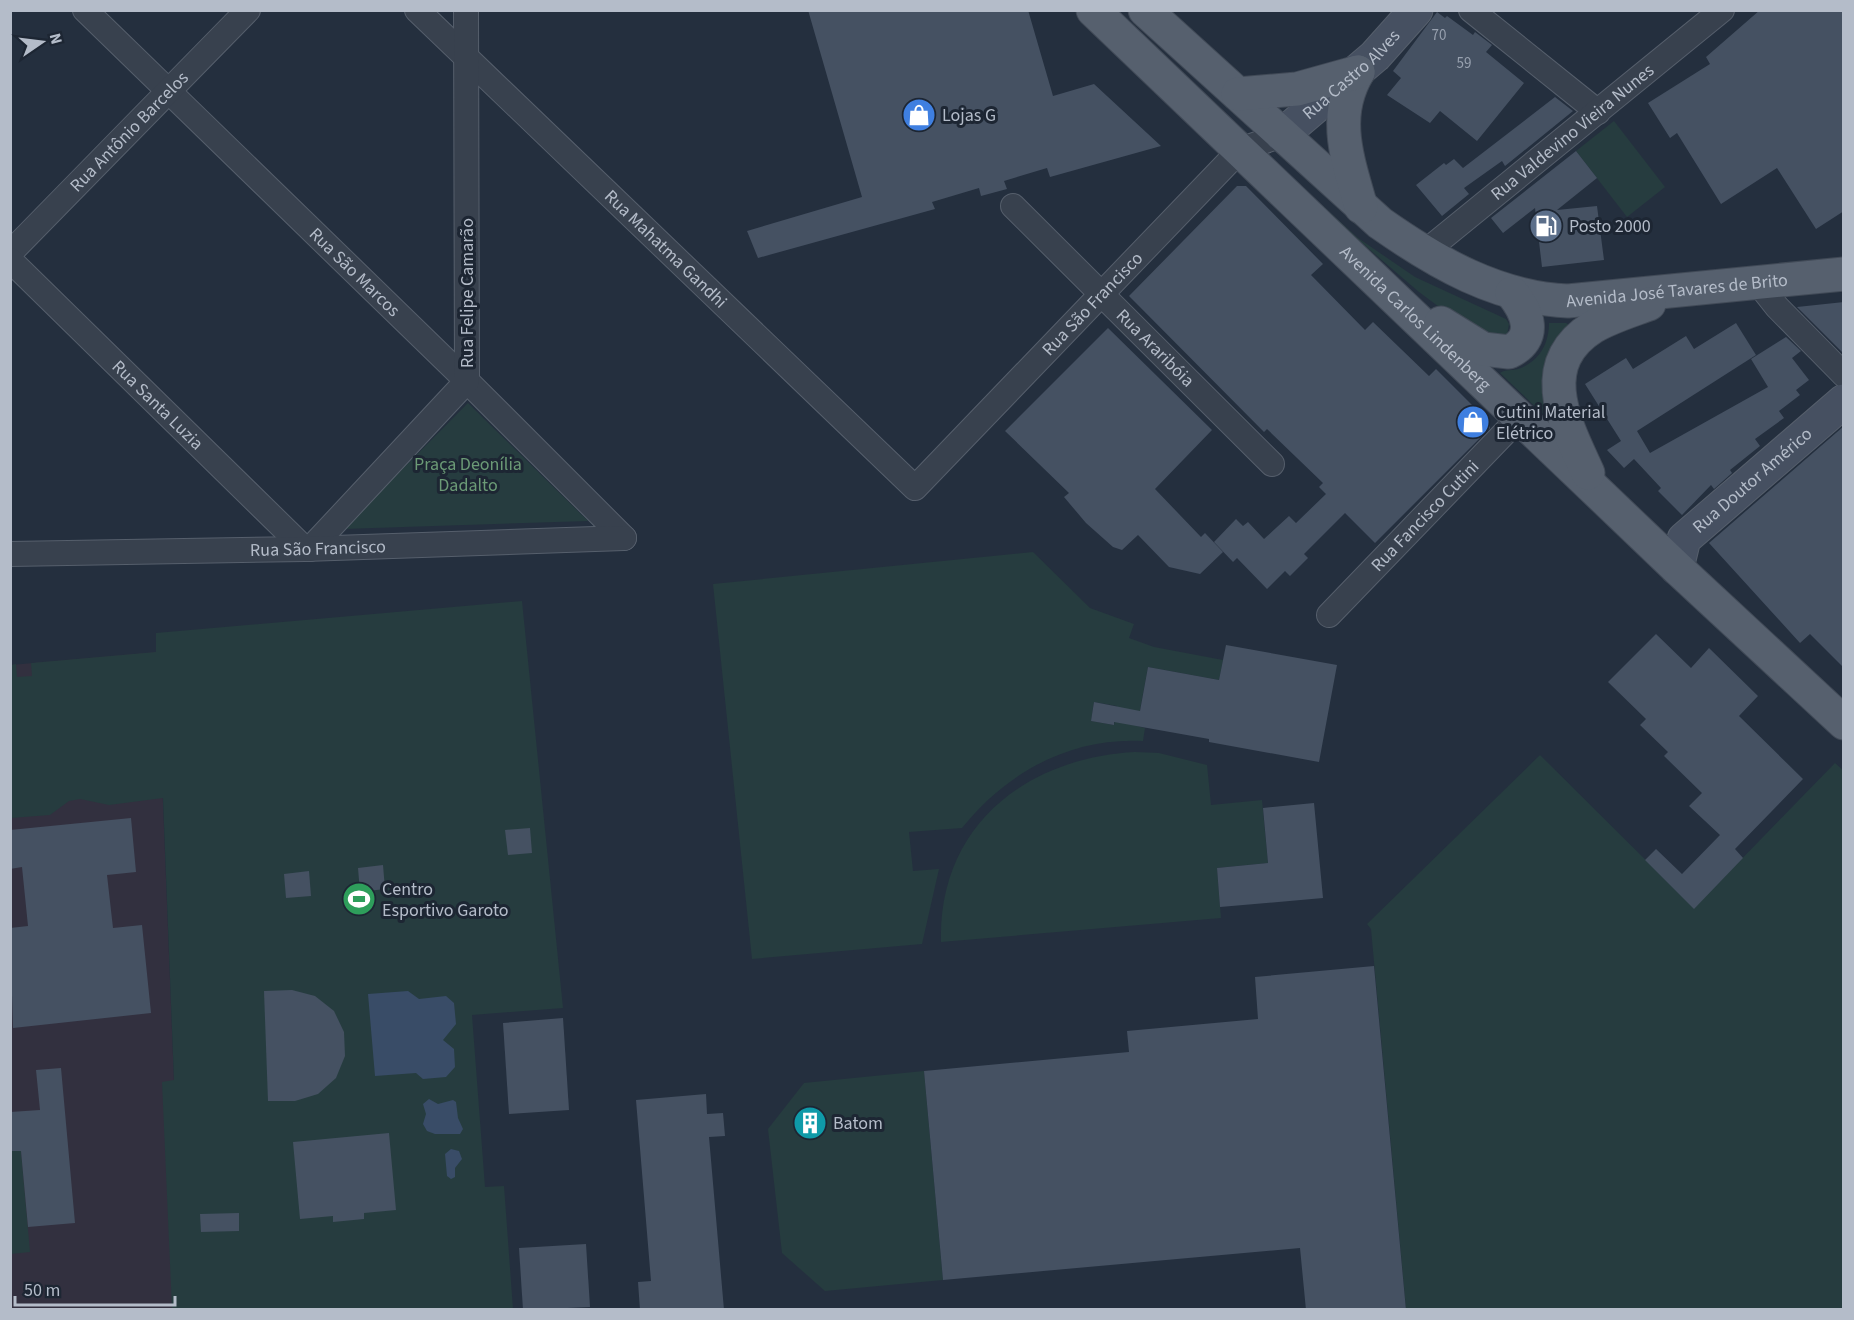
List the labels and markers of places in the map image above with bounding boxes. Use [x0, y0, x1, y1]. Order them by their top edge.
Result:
shop icon: Lojas G [901, 97, 937, 133]
place label: Lojas G [942, 103, 996, 128]
fuel station icon: Posto 2000 [1528, 208, 1564, 244]
place label: Posto 2000 [1569, 214, 1651, 239]
place label: Cutini Material Elétrico [1496, 400, 1605, 446]
shop icon: Cutini Material Elétrico [1455, 404, 1491, 440]
place label: Centro Esportivo Garoto [382, 877, 509, 923]
sports icon: Centro Esportivo Garoto [341, 881, 377, 917]
building icon: Batom [792, 1105, 828, 1141]
place label: Batom [833, 1111, 883, 1136]

